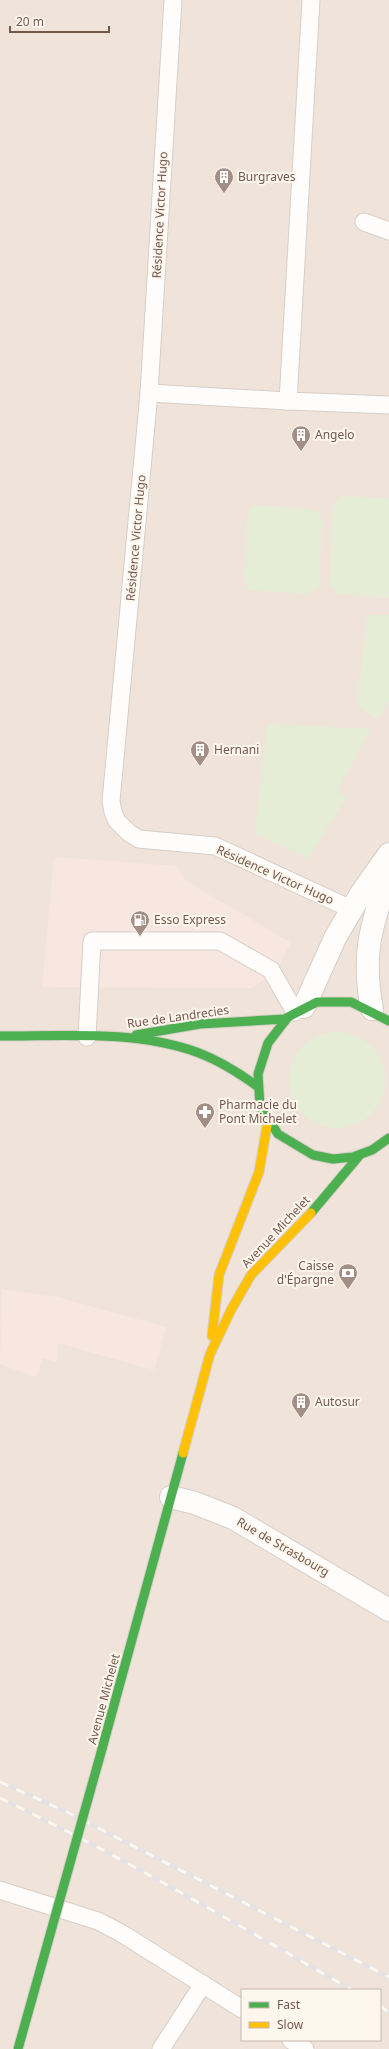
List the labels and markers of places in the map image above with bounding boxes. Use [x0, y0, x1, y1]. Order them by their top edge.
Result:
building icon: Burgraves [213, 166, 235, 194]
place label: Burgraves [238, 168, 296, 185]
building icon: Angelo [290, 424, 312, 452]
place label: Angelo [315, 426, 355, 443]
building icon: Hernani [189, 739, 211, 767]
place label: Hernani [214, 741, 259, 758]
fuel station icon: Esso Express [129, 909, 151, 937]
place label: Esso Express [154, 911, 226, 928]
place label: Pharmacie du Pont Michelet [219, 1096, 297, 1127]
pharmacy icon: Pharmacie du Pont Michelet [194, 1101, 216, 1129]
place label: Caisse d'Épargne [277, 1257, 334, 1288]
bank icon: Caisse d'Épargne [337, 1262, 359, 1290]
building icon: Autosur [290, 1391, 312, 1419]
place label: Autosur [315, 1393, 360, 1410]

